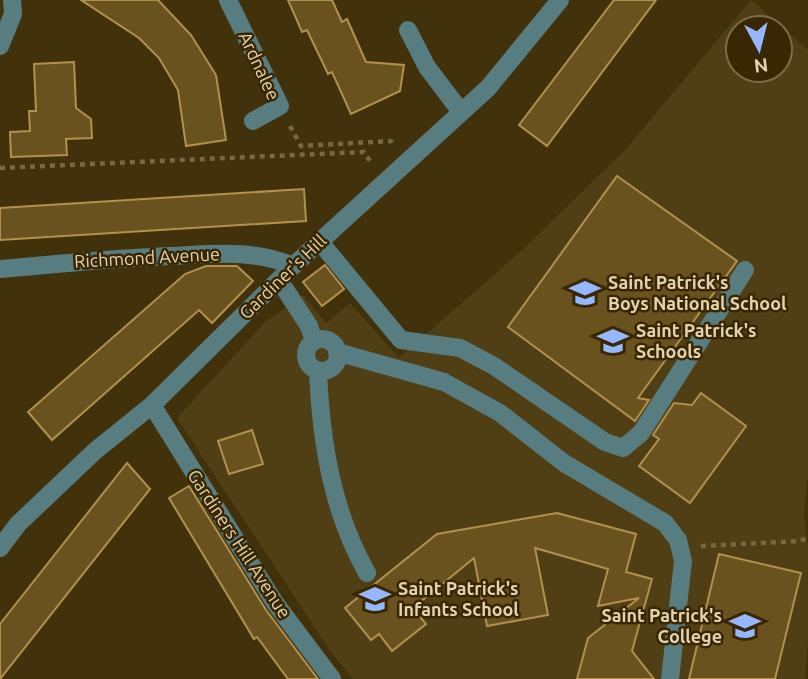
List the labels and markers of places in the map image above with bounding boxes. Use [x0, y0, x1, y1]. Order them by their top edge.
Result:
place label: Saint Patrick's Boys National School [608, 272, 787, 313]
school or university icon: Saint Patrick's Boys National School [568, 276, 602, 310]
place label: Saint Patrick's Schools [636, 320, 757, 361]
school or university icon: Saint Patrick's Schools [596, 324, 630, 358]
place label: Saint Patrick's Infants School [398, 578, 519, 619]
school or university icon: Saint Patrick's Infants School [358, 582, 392, 616]
place label: Saint Patrick's College [601, 605, 722, 646]
school or university icon: Saint Patrick's College [728, 609, 762, 643]

